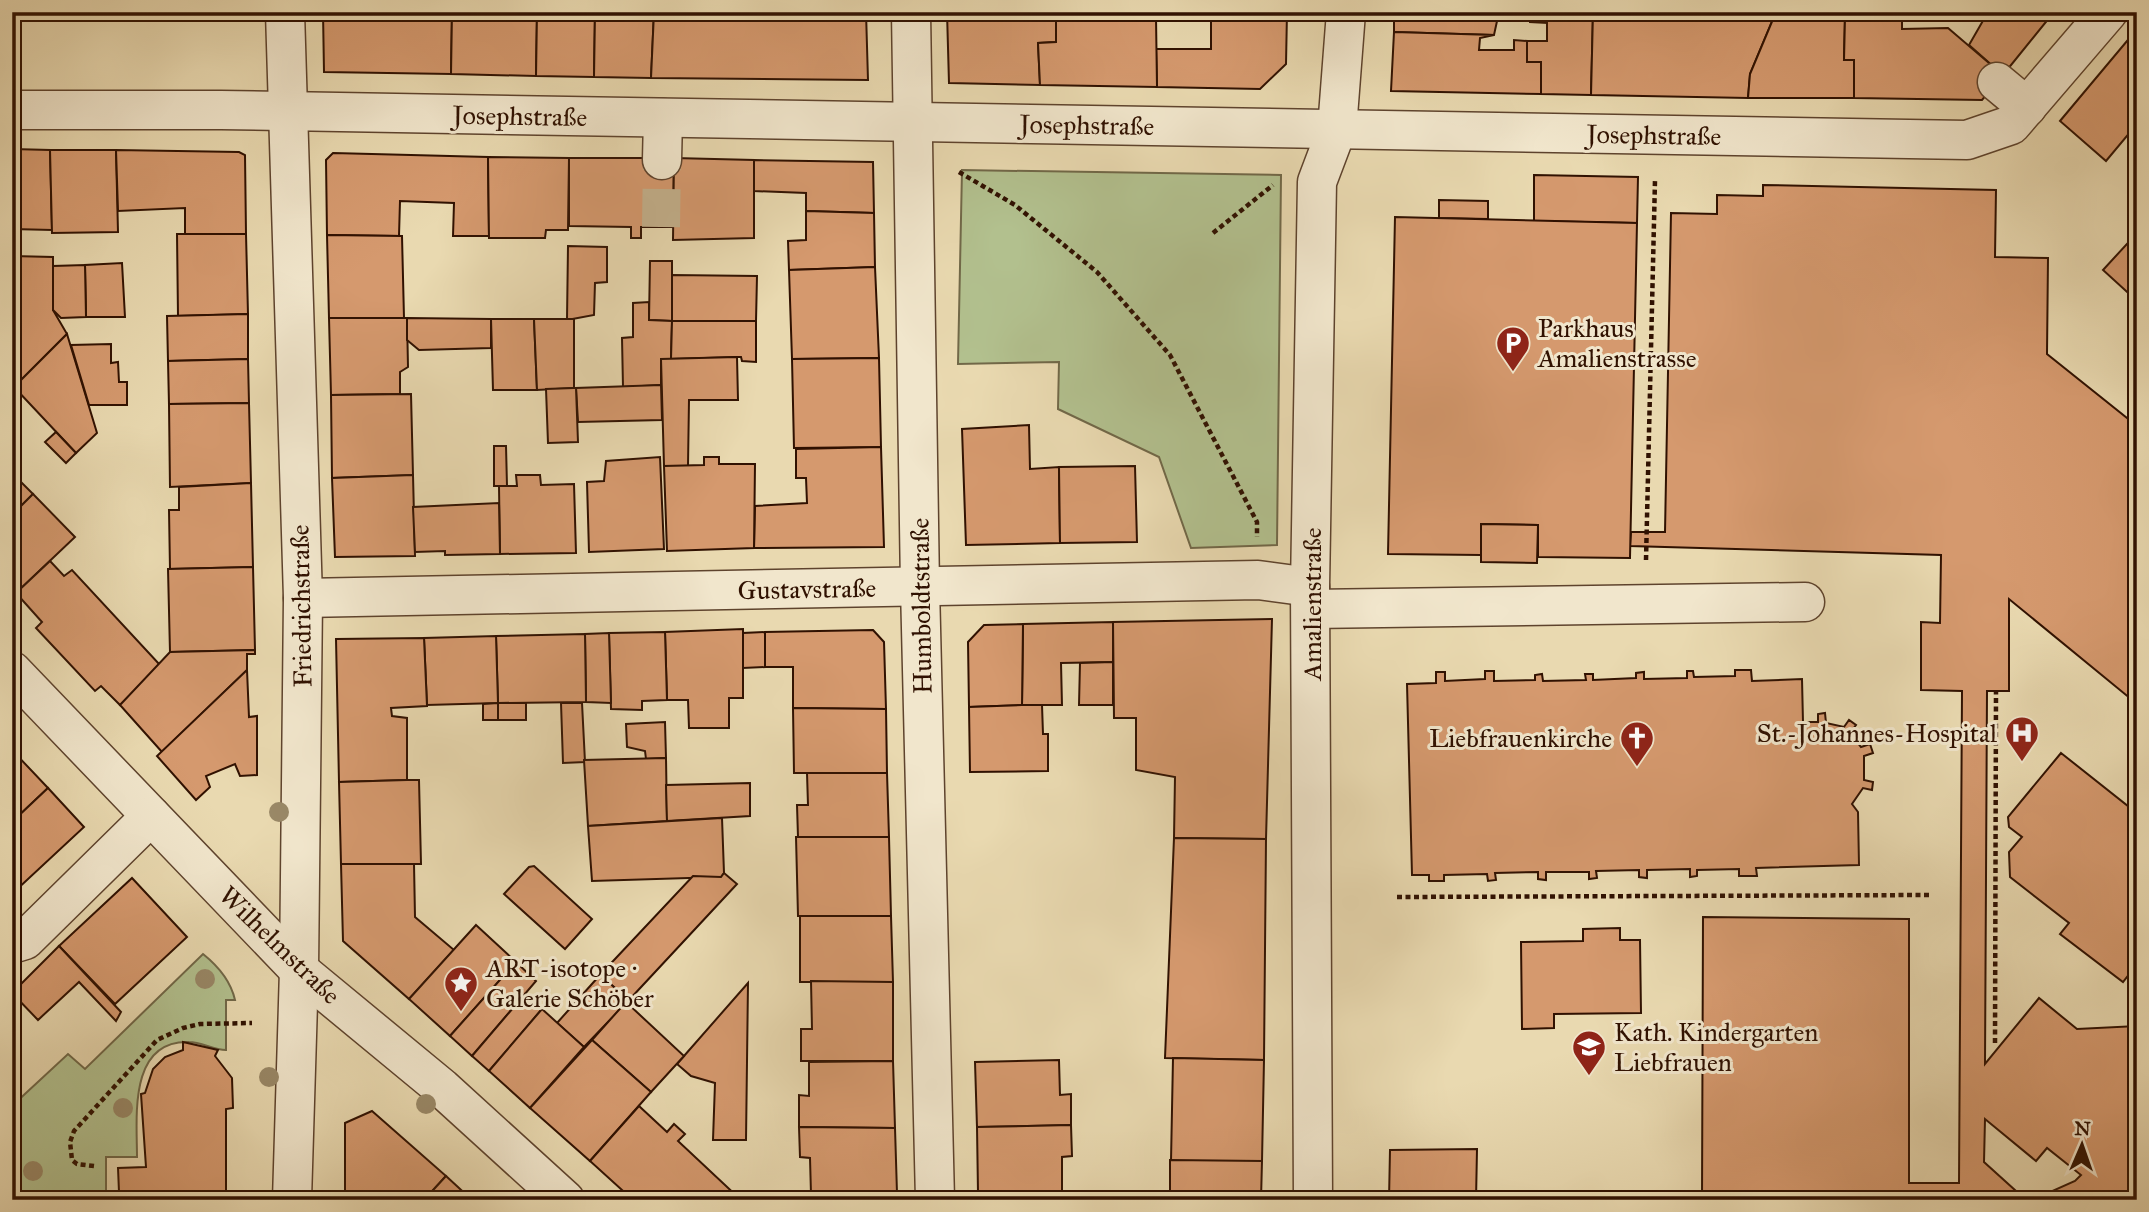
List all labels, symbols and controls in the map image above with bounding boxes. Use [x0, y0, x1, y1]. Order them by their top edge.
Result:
street label: Josephstraße [449, 99, 588, 133]
street label: Josephstraße [1016, 108, 1155, 142]
street label: Josephstraße [1583, 118, 1722, 152]
place label: Parkhaus Amalienstrasse [1537, 312, 1697, 374]
parking icon: Parkhaus Amalienstrasse [1494, 324, 1532, 373]
street label: Humboldtstraße [903, 517, 939, 694]
street label: Friedrichstraße [284, 524, 318, 688]
street label: Amalienstraße [1296, 527, 1328, 682]
street label: Gustavstraße [737, 572, 877, 606]
hospital icon: St.-Johannes-Hospital [2003, 714, 2041, 763]
place label: St.-Johannes-Hospital [1757, 717, 1997, 749]
church icon: Liebfrauenkirche [1618, 719, 1656, 768]
place label: Liebfrauenkirche [1429, 722, 1612, 754]
street label: Wilhelmstraße [213, 879, 348, 1011]
place label: ART-isotope · Galerie Schöber [485, 952, 654, 1014]
place icon: ART-isotope · Galerie Schöber [442, 964, 480, 1013]
place label: Kath. Kindergarten Liebfrauen [1614, 1016, 1818, 1078]
school or university icon: Kath. Kindergarten Liebfrauen [1570, 1028, 1608, 1077]
north arrow [2048, 1110, 2118, 1180]
text: N [2074, 1117, 2091, 1140]

